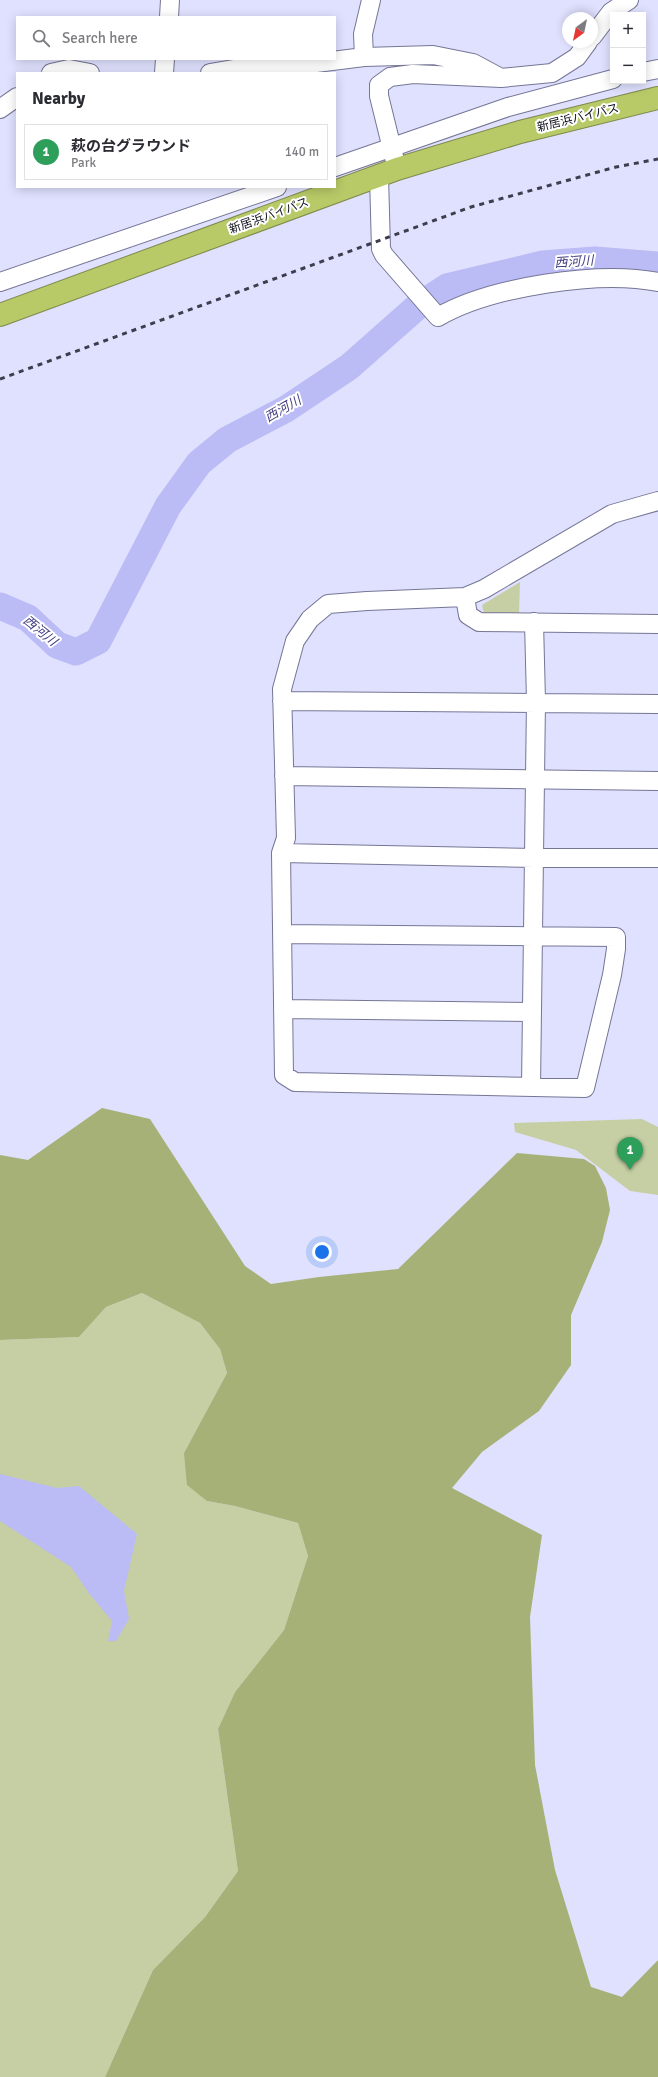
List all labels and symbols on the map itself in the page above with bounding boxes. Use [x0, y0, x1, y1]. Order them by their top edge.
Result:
north arrow [562, 12, 598, 48]
street label: 新居浜バイパス [536, 101, 620, 135]
street label: 新居浜バイパス [227, 195, 311, 237]
water label: 西河川 [554, 253, 596, 271]
water label: 西河川 [262, 391, 306, 426]
water label: 西河川 [20, 613, 62, 651]
pin: 1 [617, 1137, 643, 1170]
your location [312, 1242, 332, 1262]

